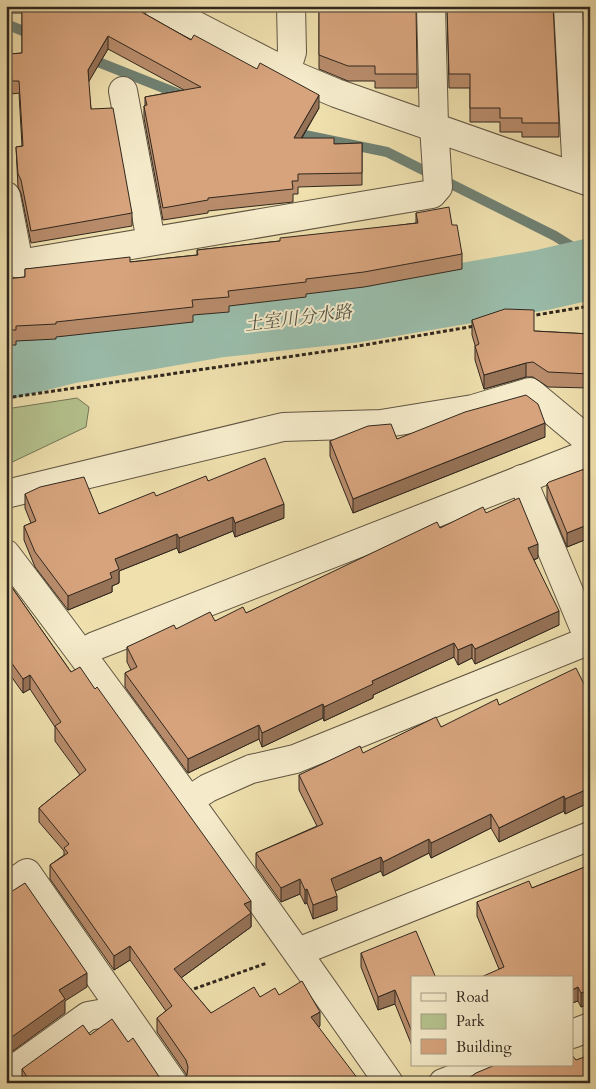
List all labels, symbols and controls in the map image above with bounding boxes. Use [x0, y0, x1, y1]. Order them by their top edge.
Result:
water label: 土室川分水路 [243, 299, 355, 337]
legend [411, 976, 574, 1066]
text: Road [456, 987, 489, 1007]
text: Park [456, 1011, 485, 1031]
text: Building [456, 1037, 512, 1057]

